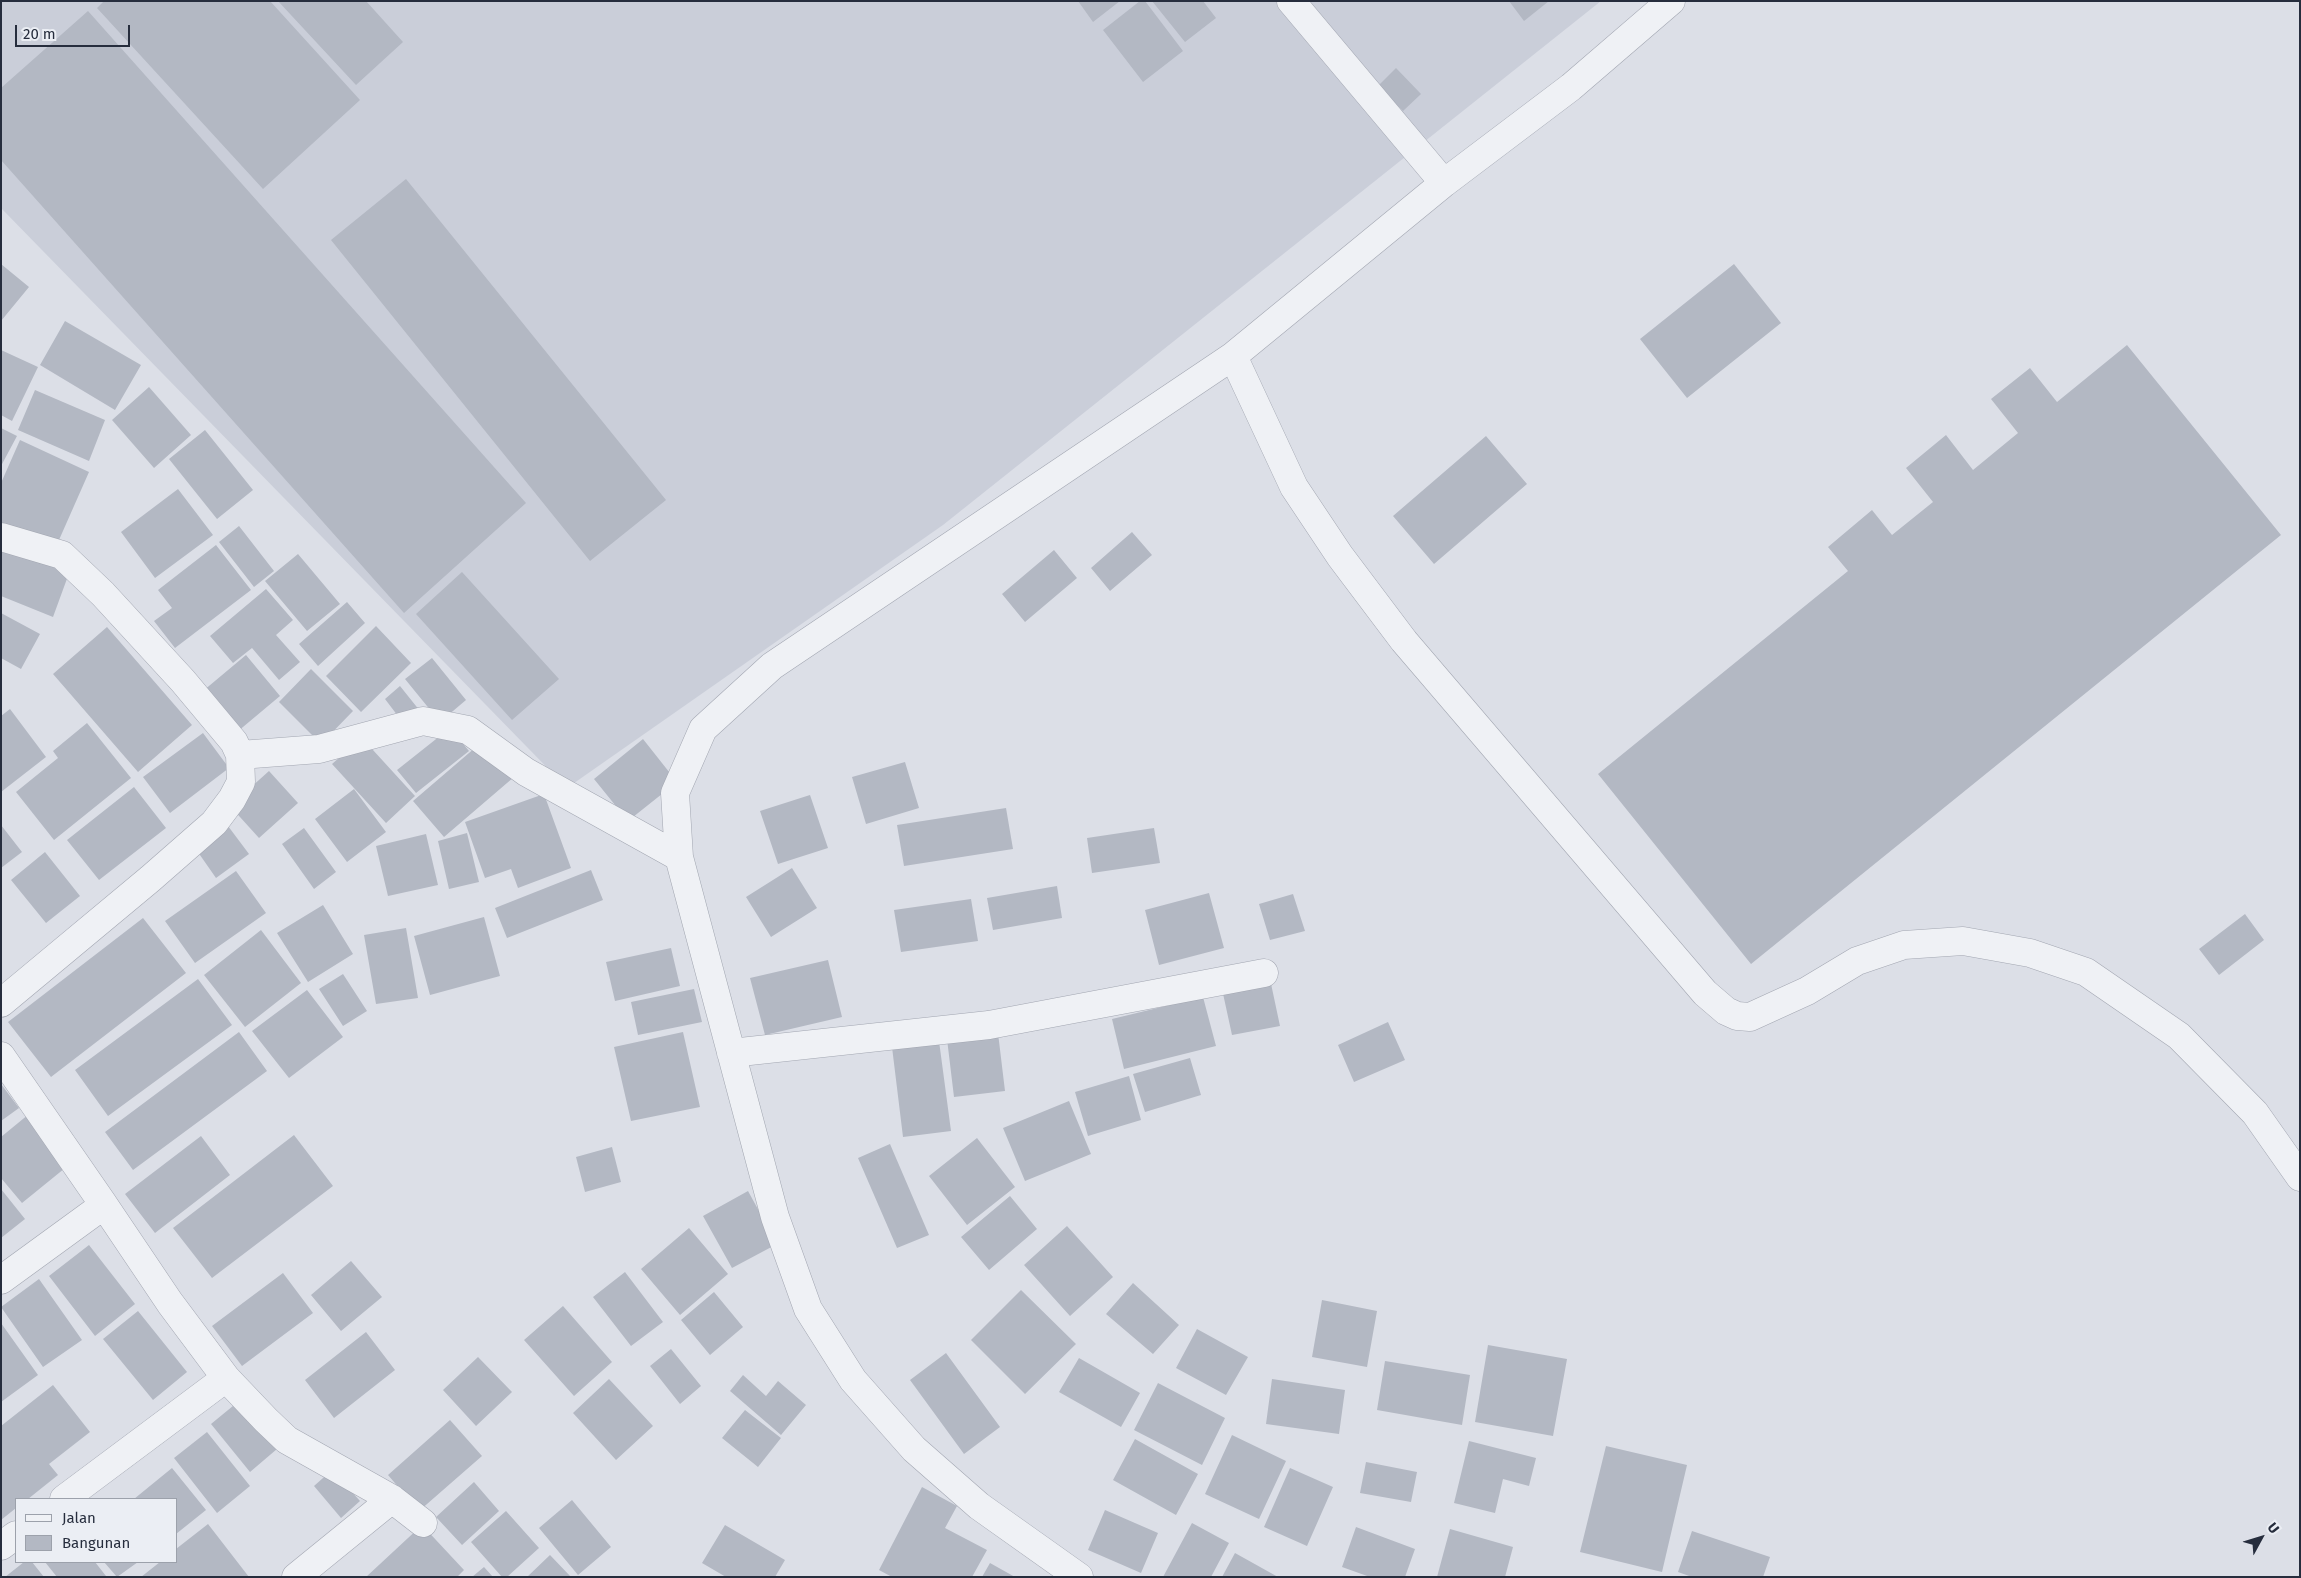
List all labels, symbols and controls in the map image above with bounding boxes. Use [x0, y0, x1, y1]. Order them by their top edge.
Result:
scale bar [18, 15, 132, 47]
text: 20 m [23, 25, 56, 43]
legend [15, 1498, 178, 1563]
text: Jalan [62, 1509, 96, 1527]
north arrow [2236, 1513, 2286, 1563]
text: U [2264, 1519, 2283, 1537]
text: Bangunan [62, 1534, 130, 1552]

